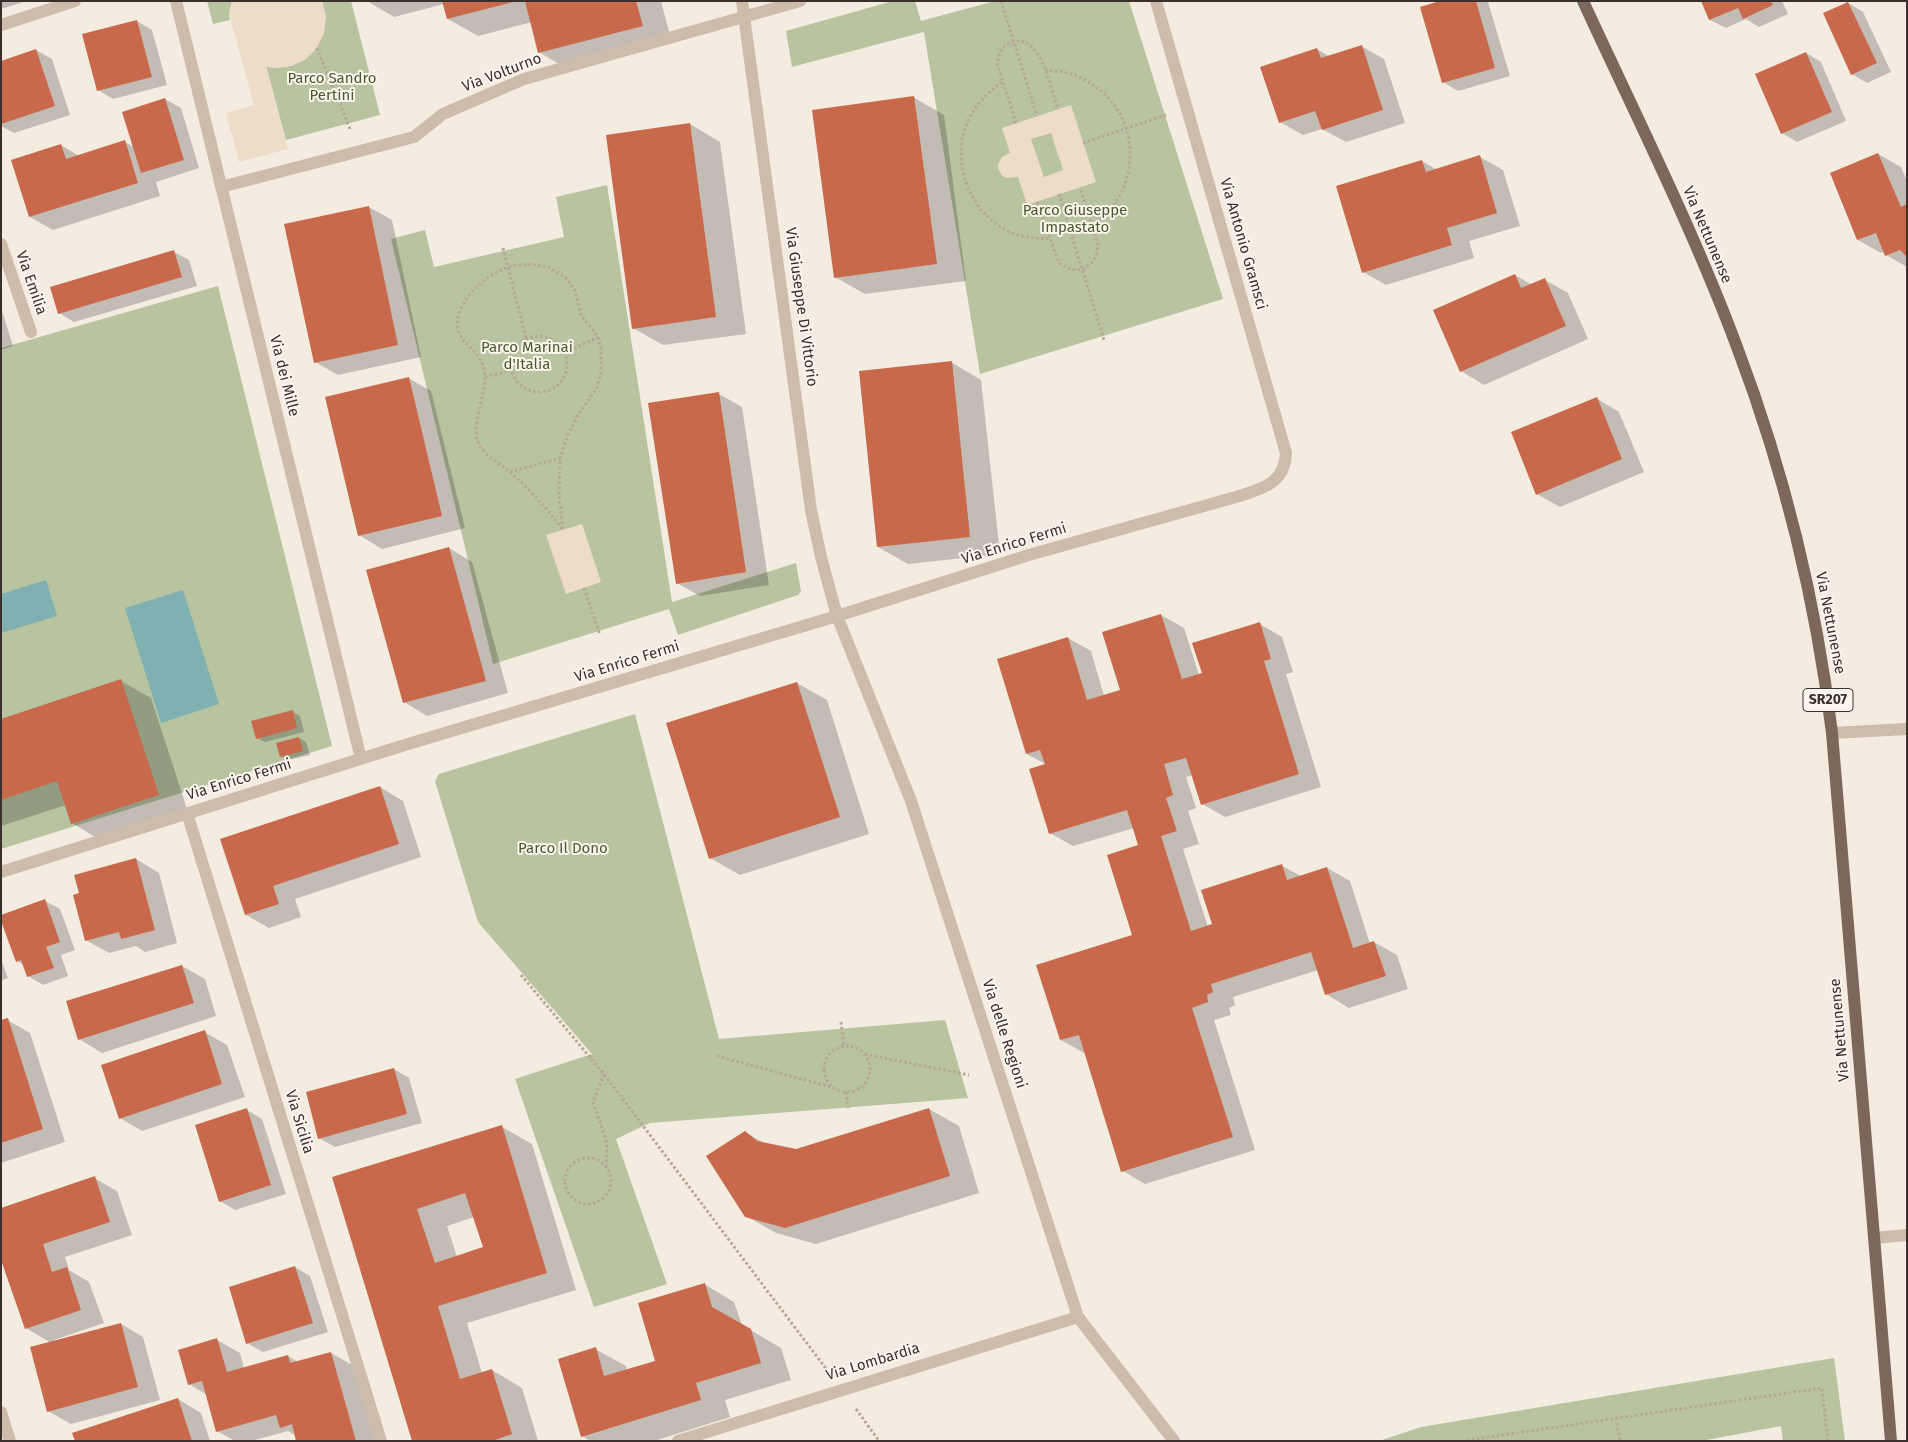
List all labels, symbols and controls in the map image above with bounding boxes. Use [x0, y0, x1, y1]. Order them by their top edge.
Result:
street label: Via Volturno [460, 50, 544, 96]
park label: Parco Sandro Pertini [287, 70, 377, 105]
street label: Via Antonio Gramsci [1216, 176, 1270, 312]
street label: Via Nettunense [1678, 184, 1736, 286]
park label: Parco Giuseppe Impastato [1023, 202, 1127, 237]
street label: Via Giuseppe Di Vittorio [781, 226, 821, 388]
street label: Via Emilia [12, 249, 50, 317]
street label: Via dei Mille [265, 334, 303, 418]
park label: Parco Marinai d'Italia [481, 339, 573, 374]
street label: Via Enrico Fermi [959, 519, 1069, 569]
street label: Via Nettunense [1811, 570, 1849, 676]
street label: Via Enrico Fermi [572, 637, 682, 687]
road number: SR207 [1803, 688, 1853, 712]
street label: Via Enrico Fermi [184, 755, 294, 805]
park label: Parco Il Dono [518, 840, 608, 858]
street label: Via delle Regioni [978, 977, 1030, 1091]
street label: Via Nettunense [1827, 978, 1853, 1082]
street label: Via Sicilia [281, 1088, 317, 1156]
street label: Via Lombardia [824, 1339, 922, 1385]

